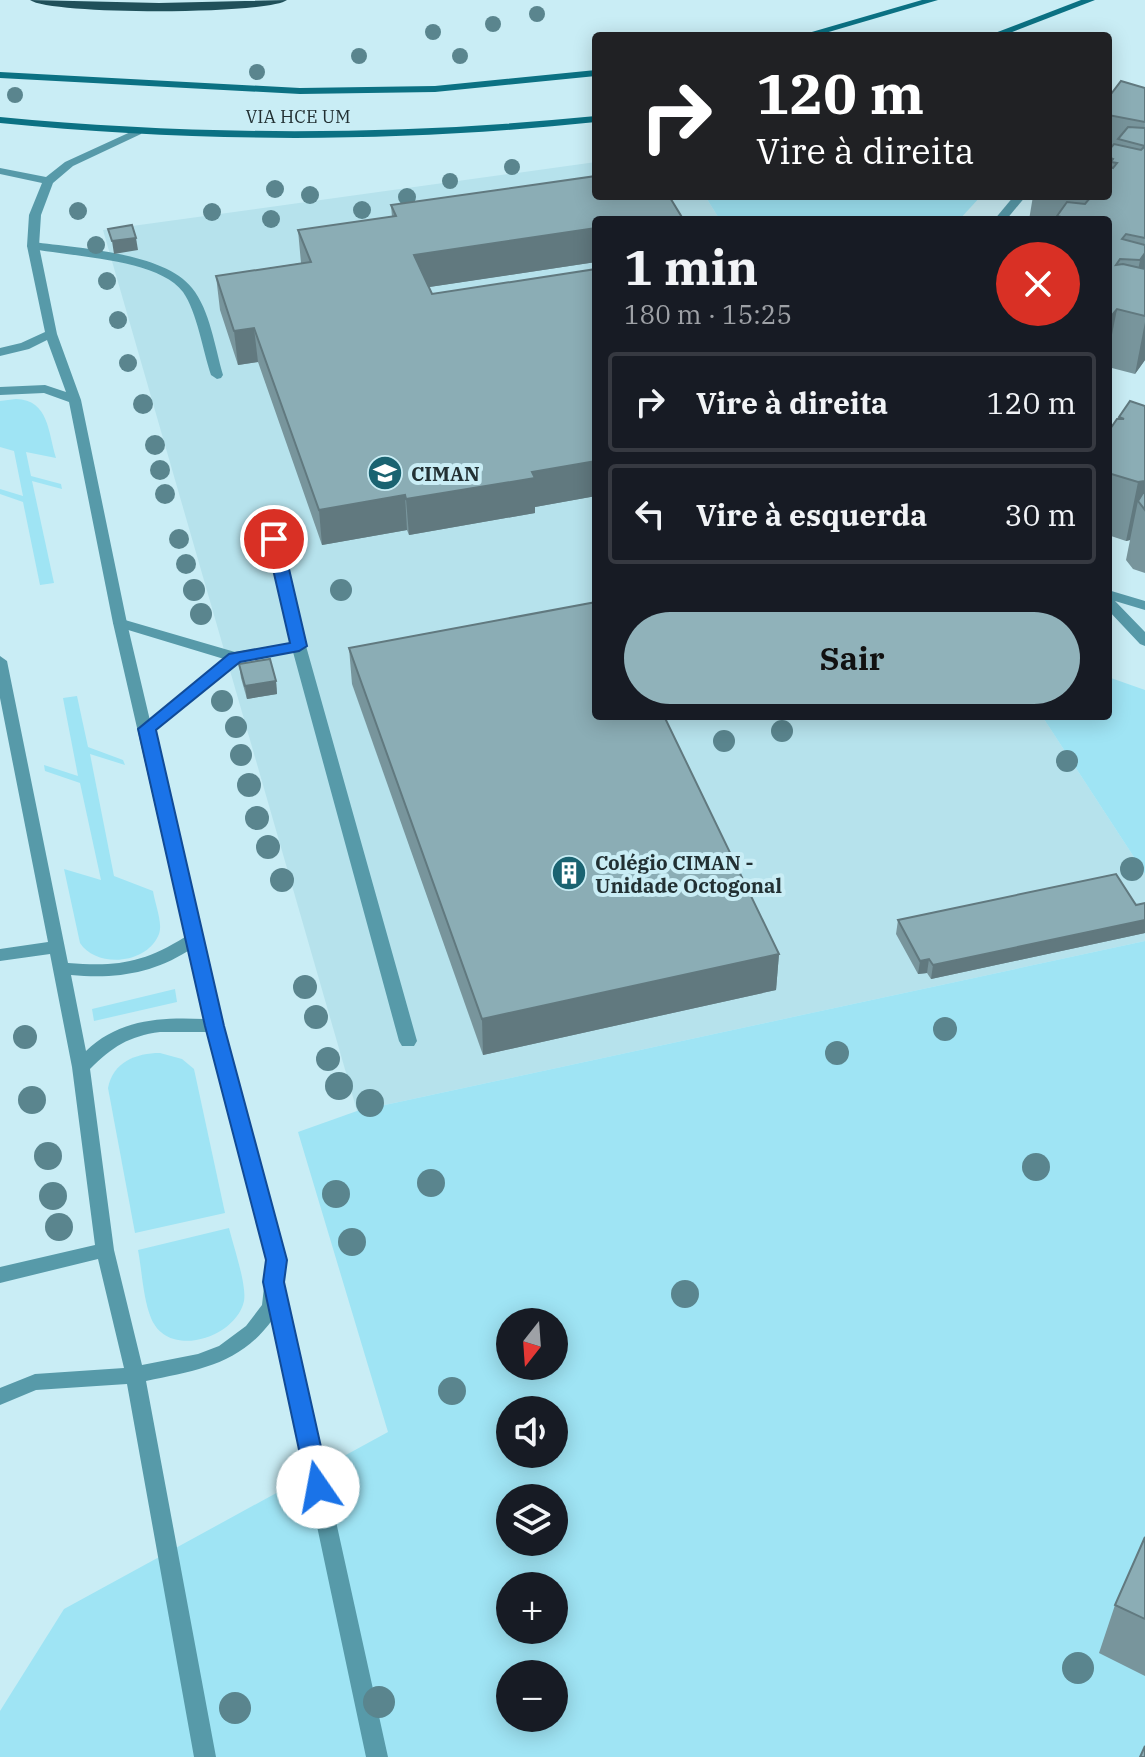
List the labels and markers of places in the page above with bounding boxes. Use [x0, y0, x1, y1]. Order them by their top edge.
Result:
school or university icon: CIMAN [366, 454, 404, 492]
place label: CIMAN [411, 460, 480, 487]
pin [240, 505, 308, 573]
place label: Colégio CIMAN - Unidade Octogonal [595, 849, 782, 899]
building icon: Colégio CIMAN - Unidade Octogonal [550, 854, 588, 892]

